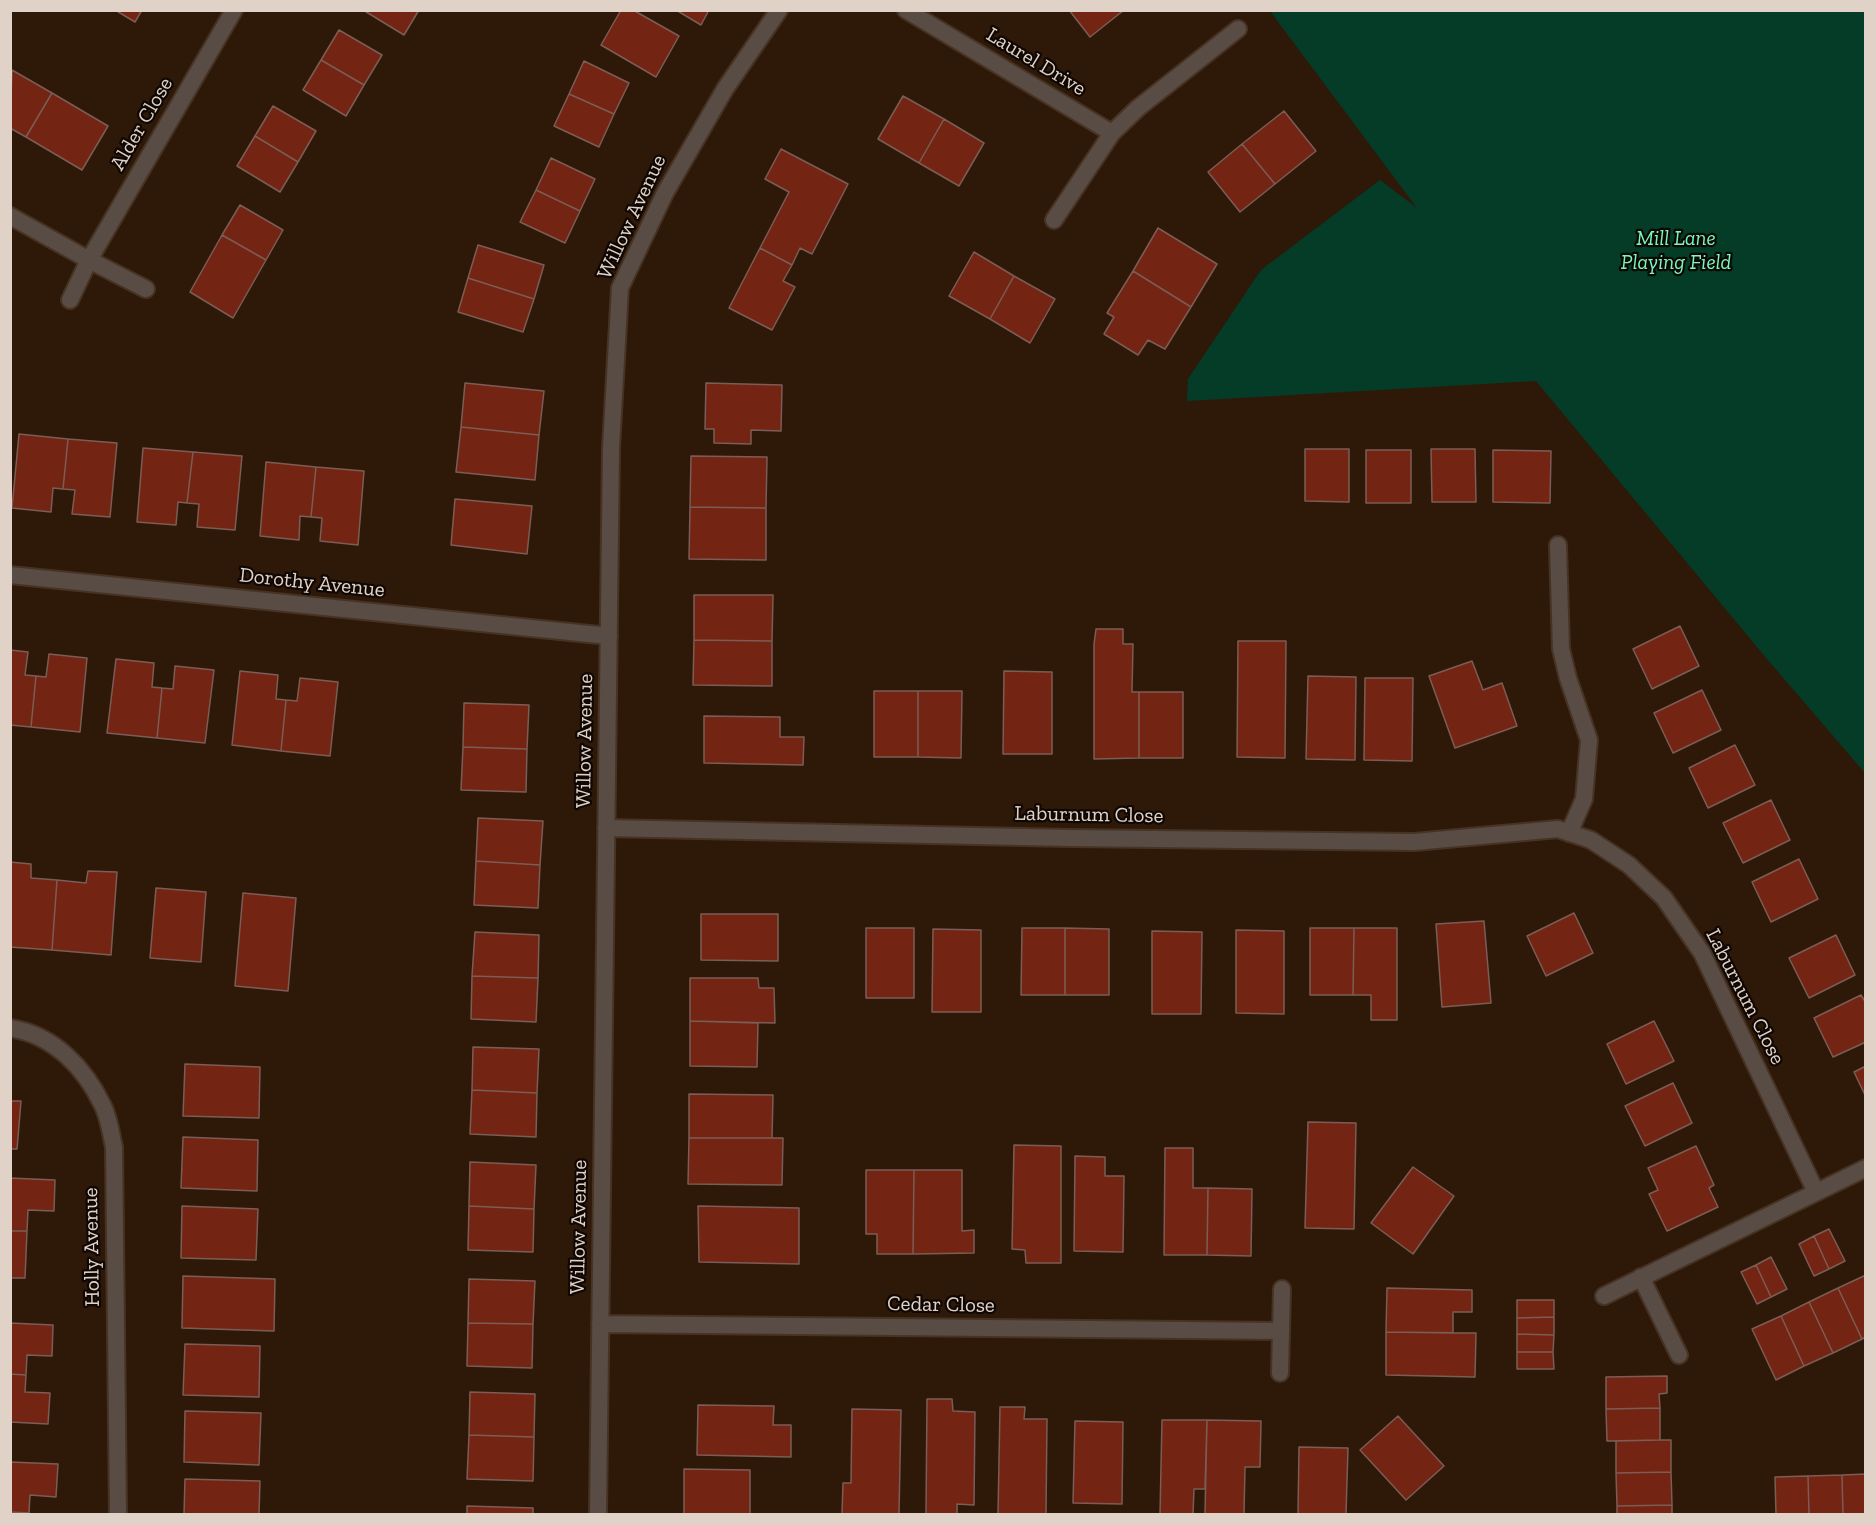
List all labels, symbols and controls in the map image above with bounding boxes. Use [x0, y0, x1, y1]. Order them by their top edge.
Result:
street label: Laurel Drive [982, 22, 1090, 102]
street label: Alder Close [105, 73, 179, 175]
street label: Willow Avenue [592, 151, 672, 283]
park label: Mill Lane Playing Field [1621, 226, 1731, 276]
street label: Dorothy Avenue [238, 563, 386, 603]
street label: Willow Avenue [571, 674, 599, 808]
street label: Laburnum Close [1014, 801, 1164, 829]
street label: Laburnum Close [1700, 925, 1790, 1069]
street label: Willow Avenue [565, 1160, 593, 1294]
street label: Holly Avenue [78, 1187, 106, 1307]
street label: Cedar Close [887, 1291, 995, 1319]

